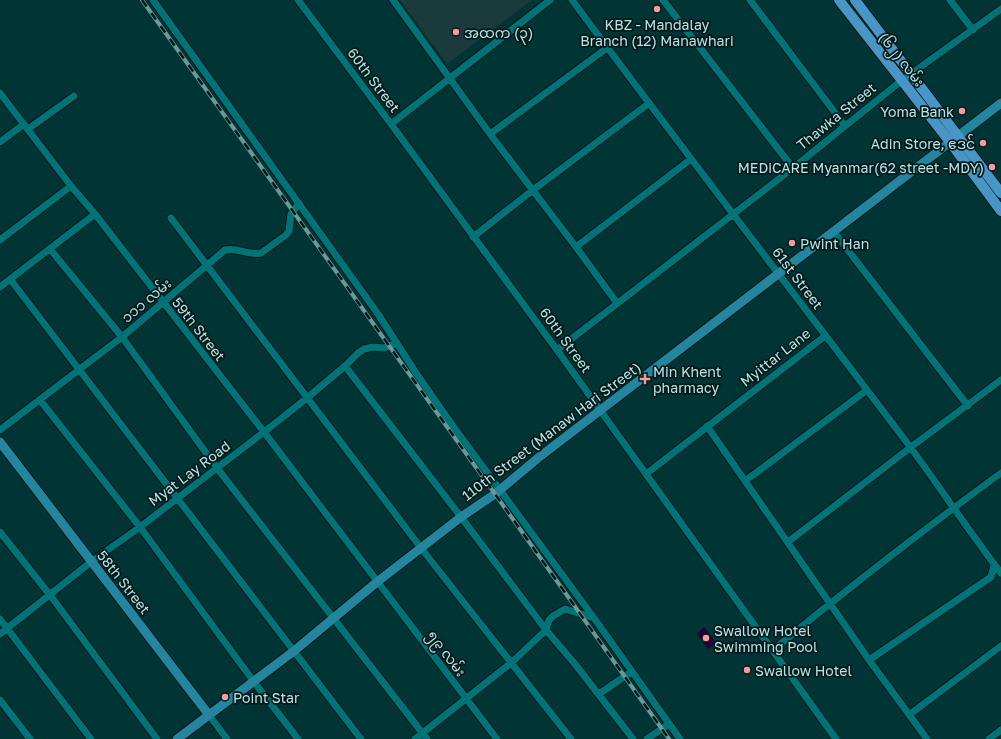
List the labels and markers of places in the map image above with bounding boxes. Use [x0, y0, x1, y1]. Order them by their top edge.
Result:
marker: KBZ - Mandalay Branch (12) Manawhari [652, 4, 662, 14]
place label: KBZ - Mandalay Branch (12) Manawhari [580, 16, 734, 49]
place label: အထက (၃) [464, 24, 533, 45]
marker: အထက (၃) [451, 27, 461, 37]
place label: Yoma Bank [880, 103, 954, 120]
marker: Yoma Bank [957, 106, 967, 116]
place label: Adin Store, ဧဒင် [871, 134, 975, 152]
marker: Adin Store, ဧဒင် [978, 138, 988, 148]
place label: MEDiCARE Myanmar(62 street -MDY) [738, 159, 984, 176]
marker: MEDiCARE Myanmar(62 street -MDY) [987, 162, 997, 172]
place label: Pwint Han [800, 235, 869, 252]
marker: Pwint Han [787, 238, 797, 248]
place label: Min Khent pharmacy [653, 363, 721, 396]
marker: Min Khent pharmacy [640, 374, 650, 384]
place label: Swallow Hotel Swimming Pool [714, 622, 817, 655]
marker: Swallow Hotel Swimming Pool [701, 633, 711, 643]
place label: Swallow Hotel [755, 662, 852, 679]
marker: Swallow Hotel [742, 665, 752, 675]
place label: Point Star [233, 689, 300, 706]
marker: Point Star [220, 692, 230, 702]

